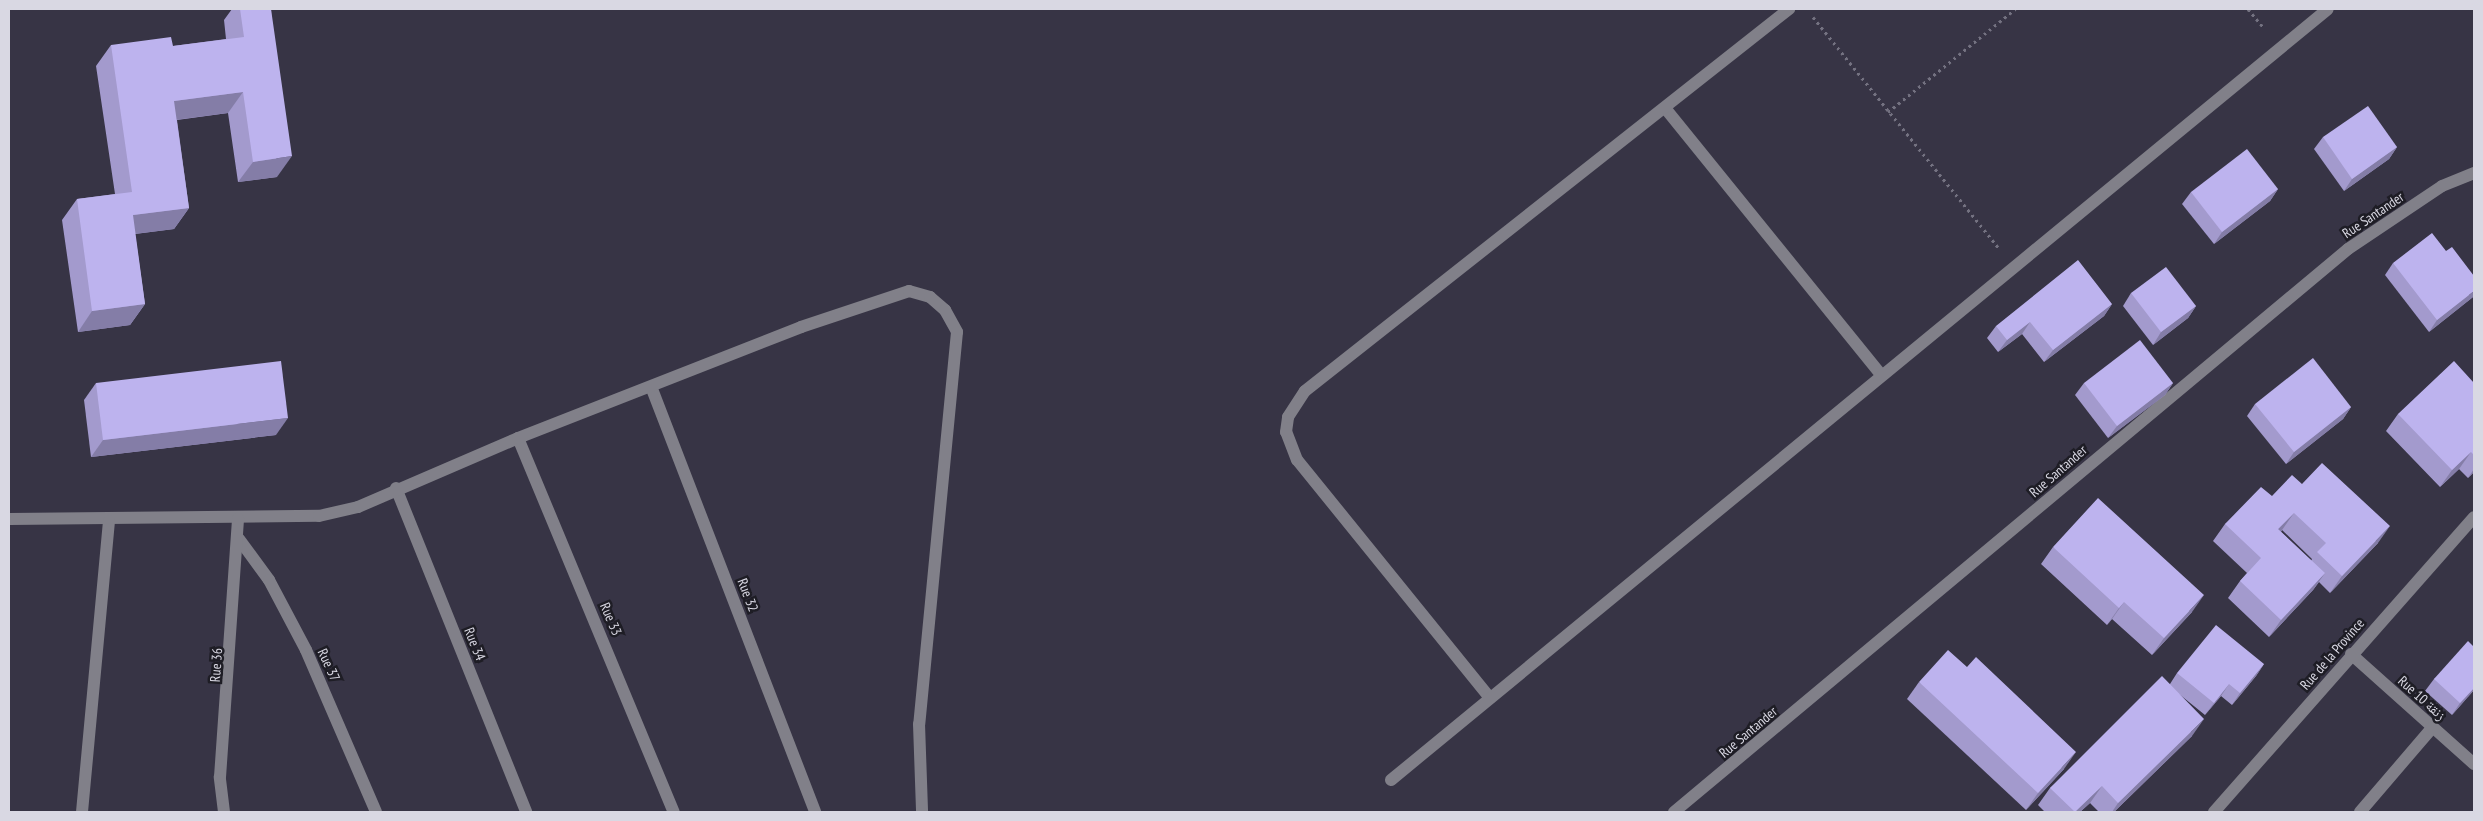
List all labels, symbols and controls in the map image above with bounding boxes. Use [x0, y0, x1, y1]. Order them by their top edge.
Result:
street label: Rue Santander [2339, 188, 2407, 242]
street label: Rue Santander [2026, 442, 2090, 500]
street label: Rue 32 [734, 576, 762, 614]
street label: Rue 33 [597, 600, 625, 638]
street label: Rue de la Province [2296, 615, 2368, 693]
street label: Rue 34 [461, 625, 489, 663]
street label: Rue 37 [314, 646, 344, 684]
street label: Rue 36 [206, 647, 226, 683]
street label: Rue 10 زنقة [2395, 672, 2449, 724]
street label: Rue Santander [1716, 703, 1780, 761]

